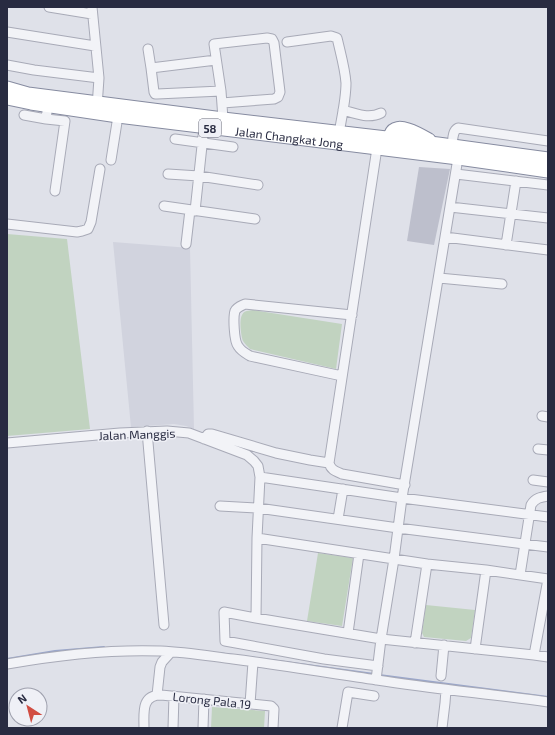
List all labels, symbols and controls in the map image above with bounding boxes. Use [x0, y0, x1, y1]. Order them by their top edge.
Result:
road number: 58 [199, 119, 221, 137]
street label: Jalan Changkat Jong [234, 124, 344, 151]
street label: Jalan Manggis [98, 426, 176, 442]
north arrow [8, 687, 48, 727]
street label: Lorong Pala 19 [172, 689, 252, 711]
text: N [15, 691, 29, 706]

